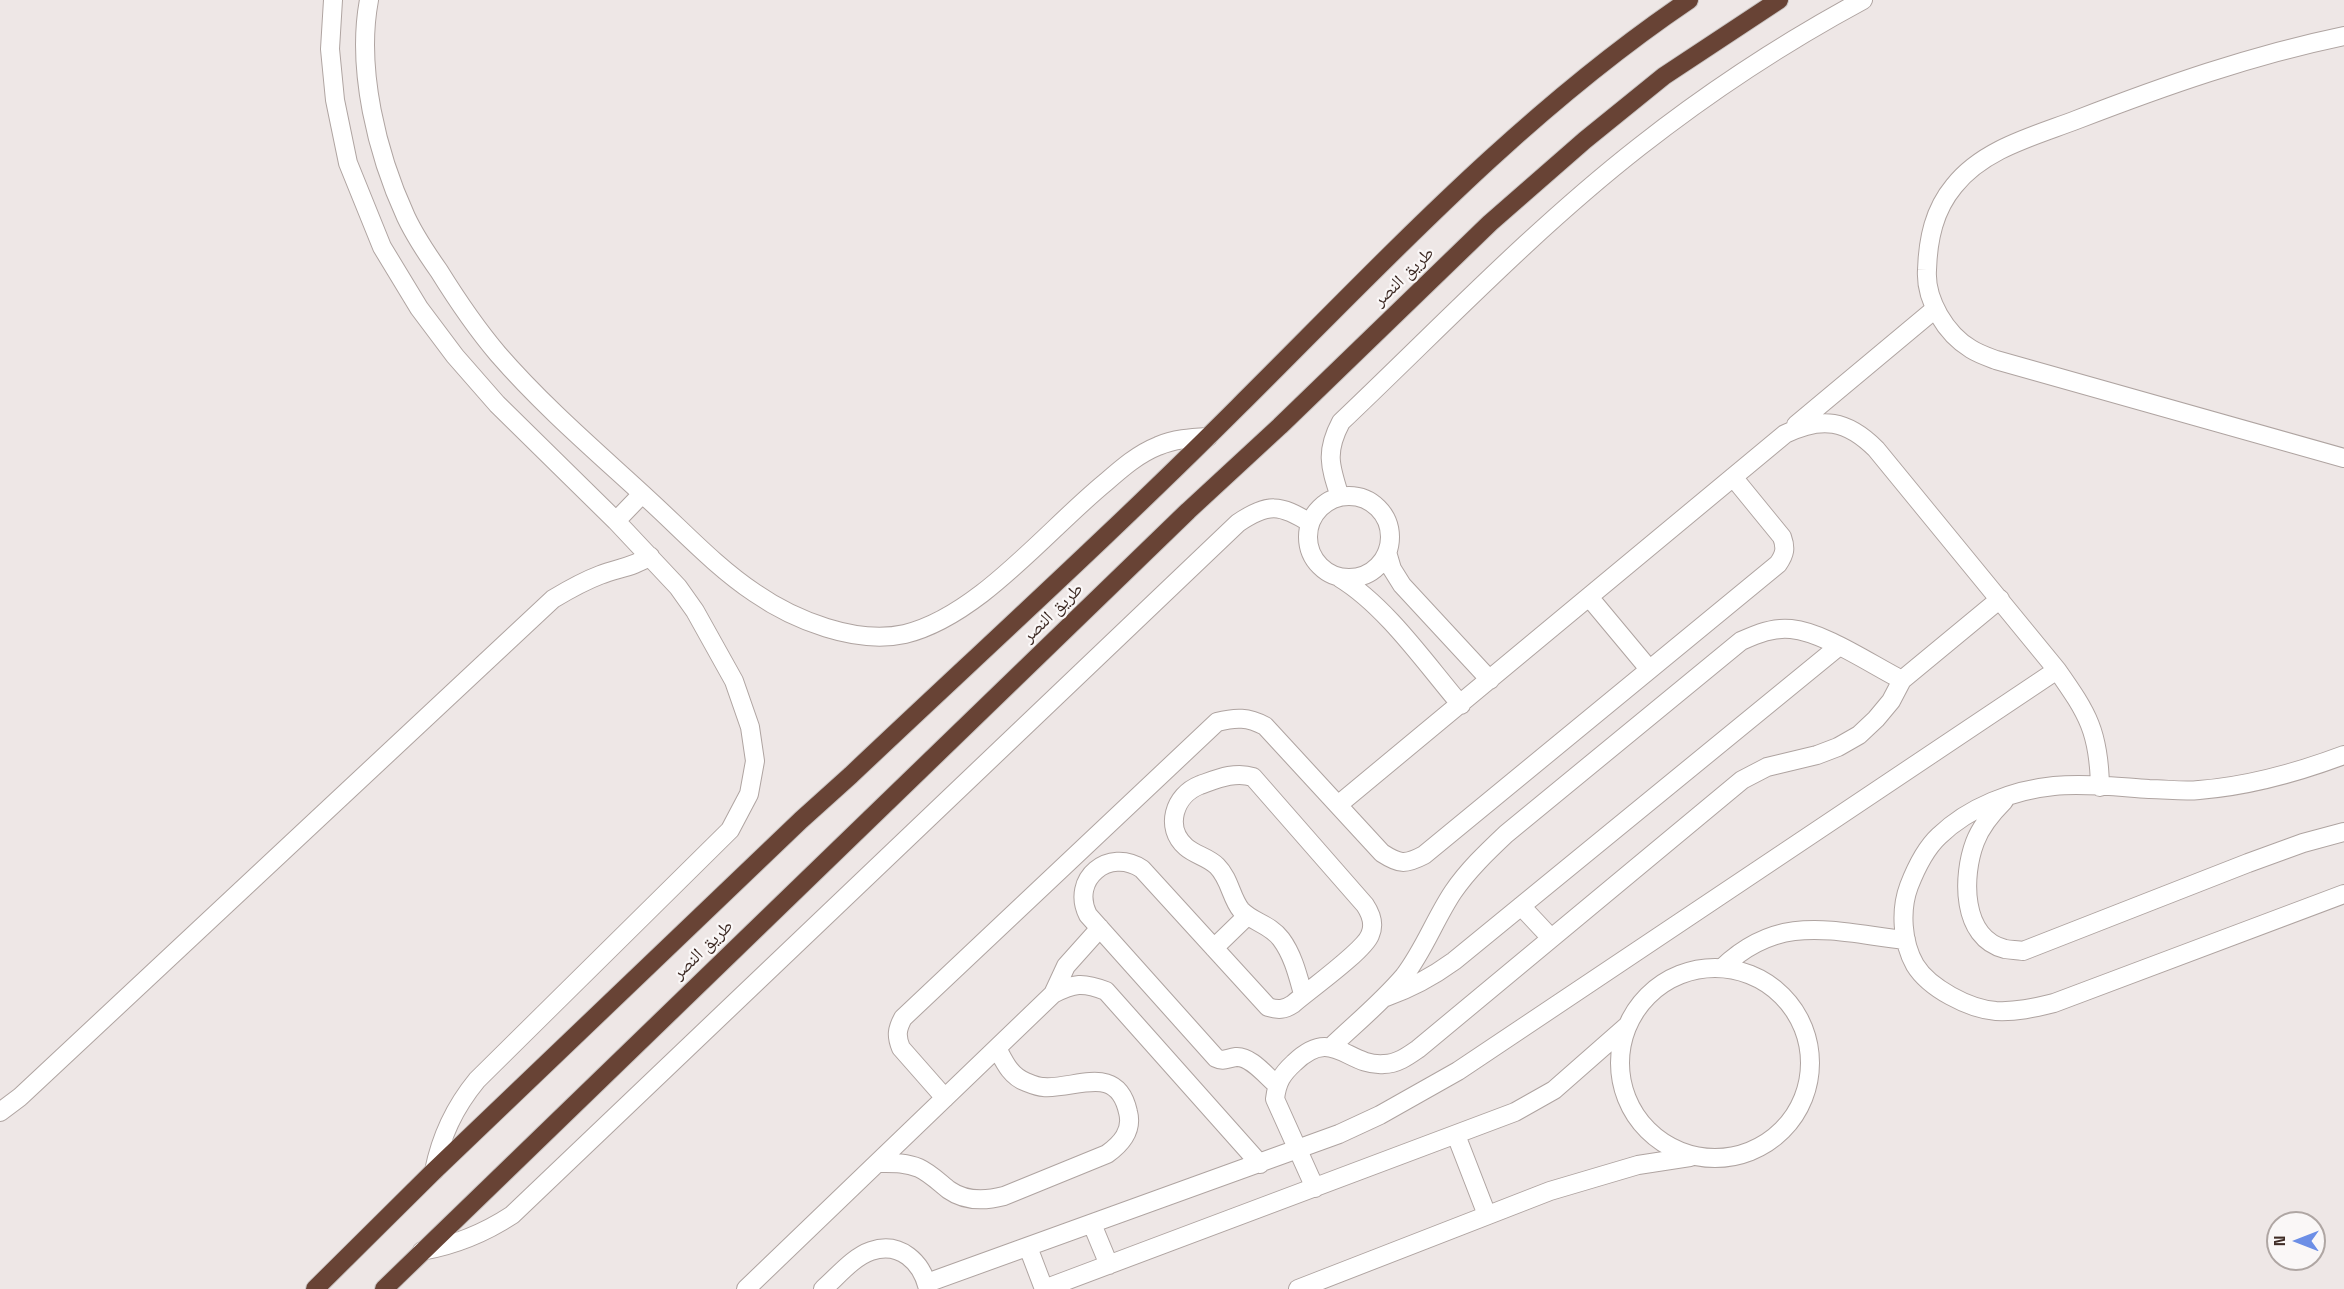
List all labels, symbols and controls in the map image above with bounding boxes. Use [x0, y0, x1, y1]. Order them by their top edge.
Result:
street label: طريق النصر [1369, 243, 1439, 311]
street label: طريق النصر [1018, 579, 1088, 647]
street label: طريق النصر [668, 916, 738, 984]
north arrow [2266, 1211, 2326, 1271]
text: N [2269, 1236, 2290, 1246]

